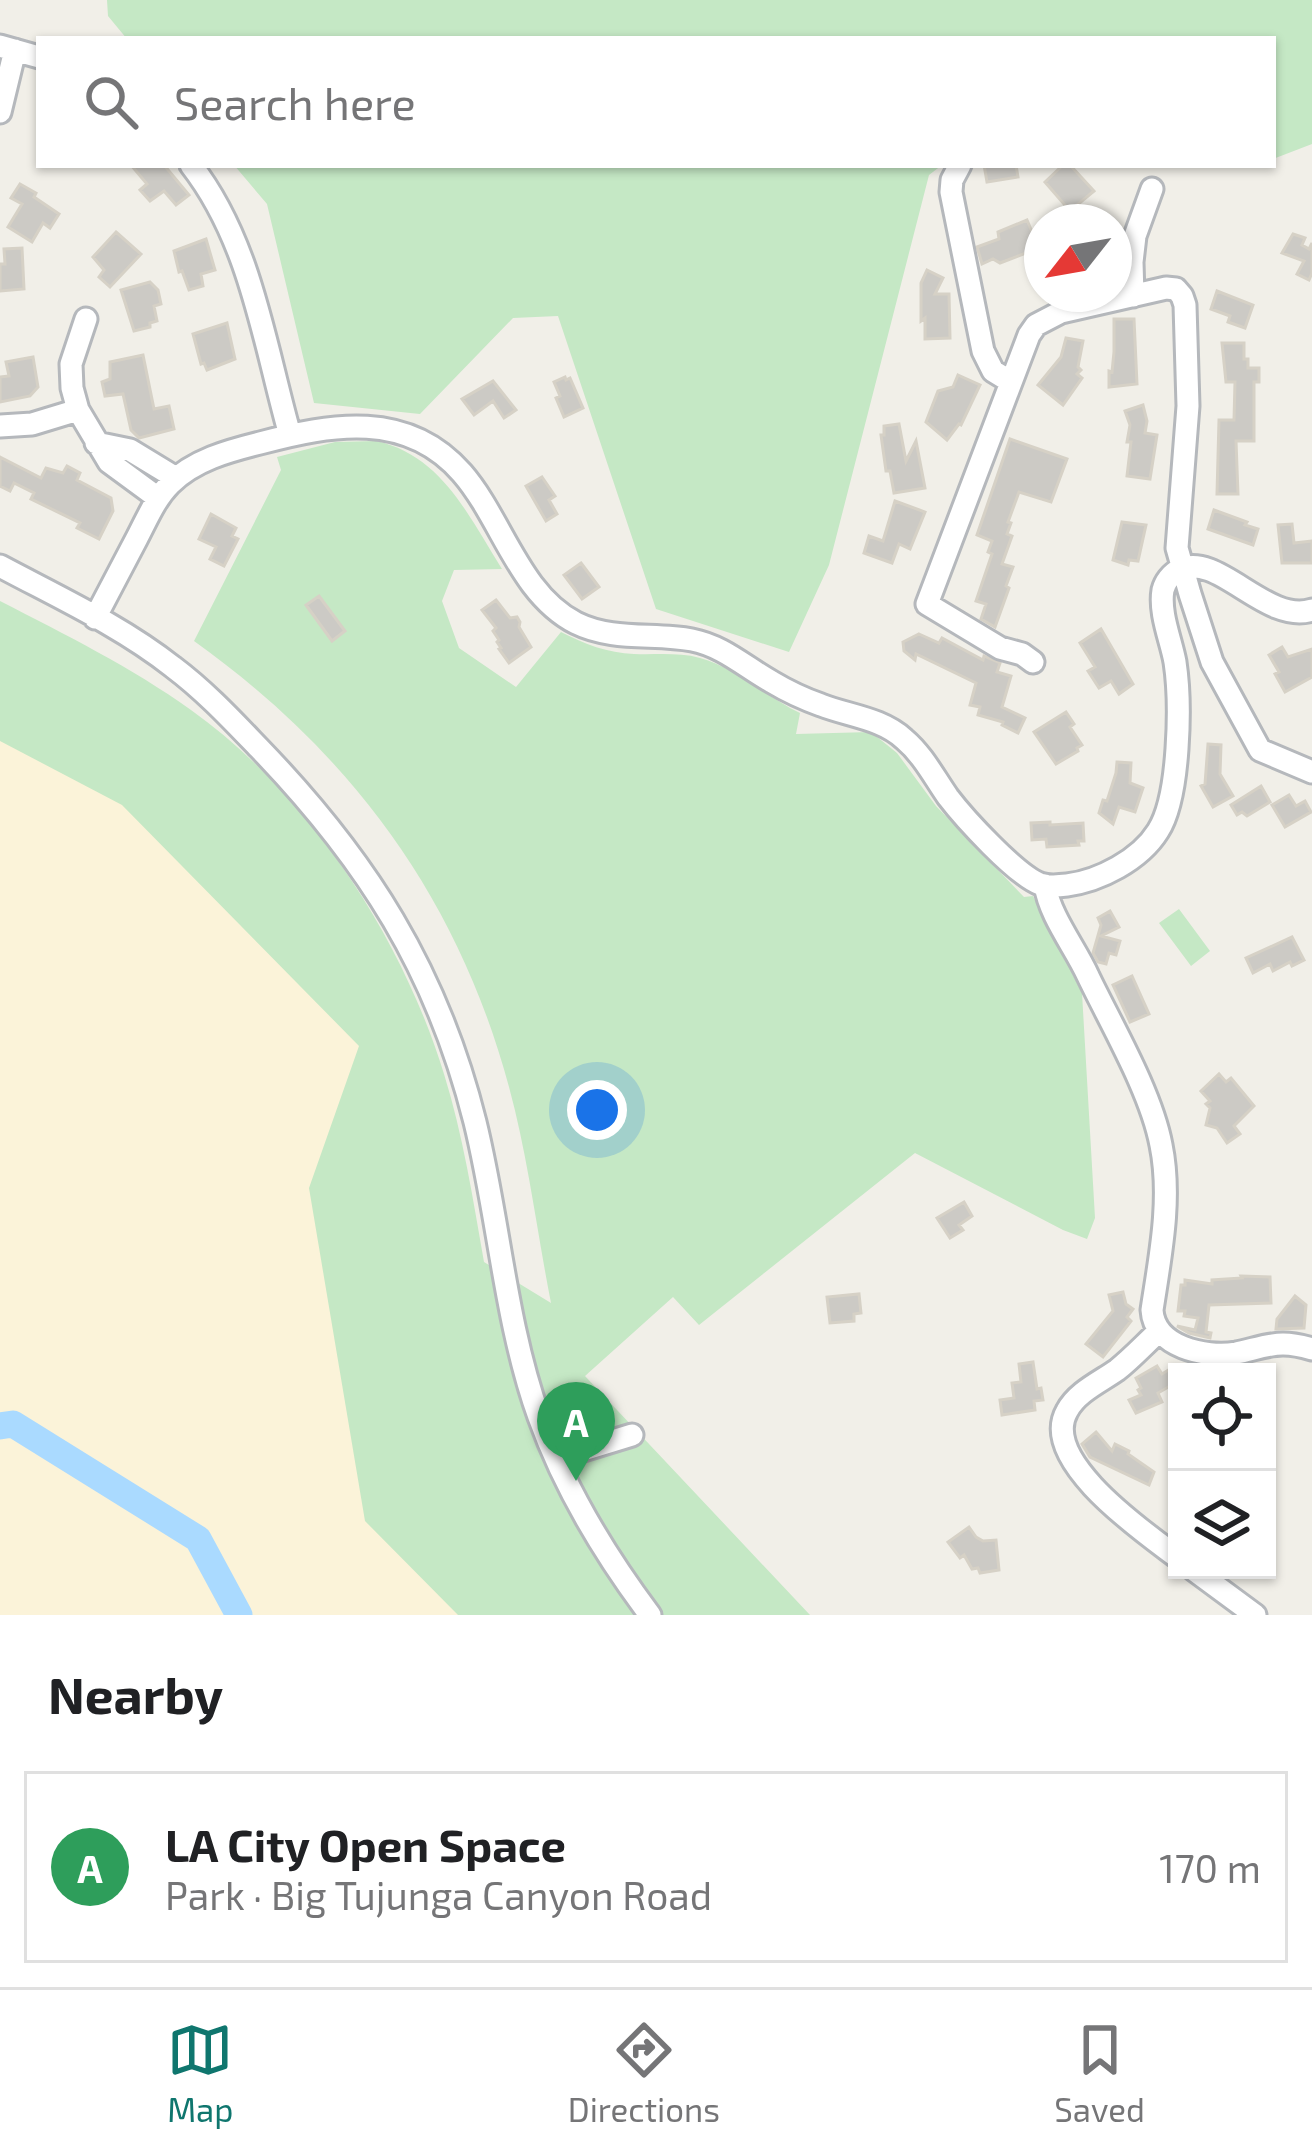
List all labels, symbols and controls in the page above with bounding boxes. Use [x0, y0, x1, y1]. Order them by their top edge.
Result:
search box [36, 36, 1276, 168]
icon: search [78, 69, 144, 135]
text: Search here [174, 75, 416, 129]
north arrow [1024, 204, 1132, 312]
your location [567, 1080, 627, 1140]
map controls [1168, 1363, 1276, 1579]
button: locate [1168, 1363, 1276, 1471]
pin: A [537, 1382, 615, 1481]
button: layers [1168, 1471, 1276, 1579]
text: Nearby [48, 1663, 223, 1724]
text: LA City Open Space [165, 1817, 566, 1871]
text: A [77, 1844, 103, 1891]
text: 170 m [1159, 1844, 1261, 1891]
text: Park · Big Tujunga Canyon Road [165, 1871, 712, 1918]
tab: Map [167, 2017, 233, 2129]
tab: Directions [568, 2017, 720, 2129]
tab: Saved [1054, 2017, 1145, 2129]

